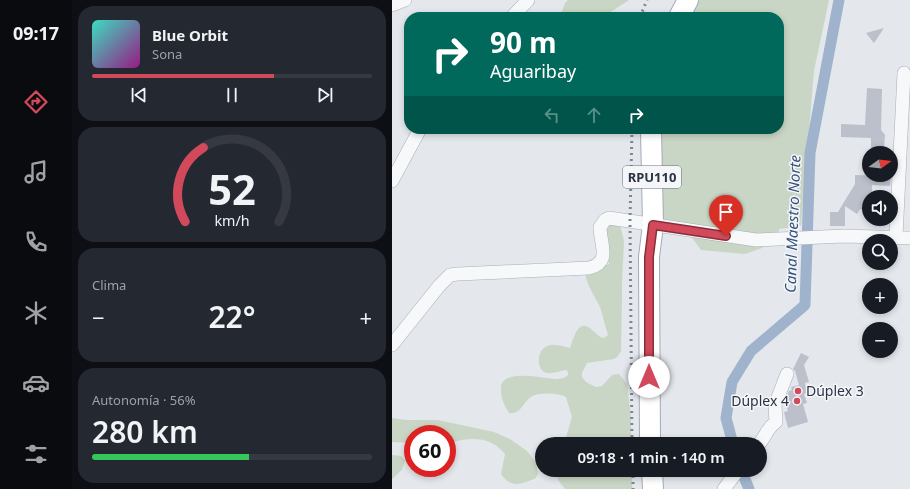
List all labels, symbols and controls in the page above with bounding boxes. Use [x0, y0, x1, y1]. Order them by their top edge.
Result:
text: 09:17 [13, 21, 59, 45]
text: 90 m [490, 23, 557, 61]
text: Blue Orbit [152, 25, 228, 45]
icon: right [424, 28, 476, 80]
text: Sona [152, 45, 182, 63]
text: Aguaribay [490, 59, 576, 83]
icon: previous [128, 84, 150, 106]
icon: pause [221, 84, 243, 106]
icon: next [314, 84, 336, 106]
icon: directions [22, 88, 50, 116]
icon: left [541, 104, 563, 126]
icon: ahead [583, 104, 605, 126]
icon: right [625, 104, 647, 126]
north arrow [862, 146, 898, 182]
map controls [862, 146, 898, 358]
water label: Canal Maestro Norte [780, 154, 804, 293]
icon: music [22, 158, 50, 186]
text: 52 [208, 161, 256, 217]
road number: RPU110 [623, 166, 681, 188]
button: sound [862, 190, 898, 226]
pin [709, 195, 743, 236]
icon: arrive [715, 201, 737, 223]
text: km/h [214, 211, 250, 230]
icon: phone [22, 228, 50, 256]
button: search [862, 234, 898, 270]
text: Clima [92, 276, 126, 294]
button: + [862, 278, 898, 314]
text: 22° [208, 296, 256, 337]
icon: climate [22, 299, 50, 327]
text: − [92, 302, 105, 332]
text: + [359, 302, 372, 332]
button: − [862, 322, 898, 358]
position arrow [628, 356, 670, 398]
icon: car [22, 369, 50, 397]
place label: Dúplex 3 [806, 381, 864, 400]
marker: Dúplex 3 [793, 386, 803, 396]
text: Autonomía · 56% [92, 391, 196, 409]
place label: Dúplex 4 [731, 391, 789, 410]
marker: Dúplex 4 [792, 396, 802, 406]
text: 280 km [92, 411, 198, 452]
speed limit sign: 60 [404, 425, 456, 477]
icon: filters [22, 440, 50, 468]
text: 09:18 · 1 min · 140 m [577, 447, 725, 467]

